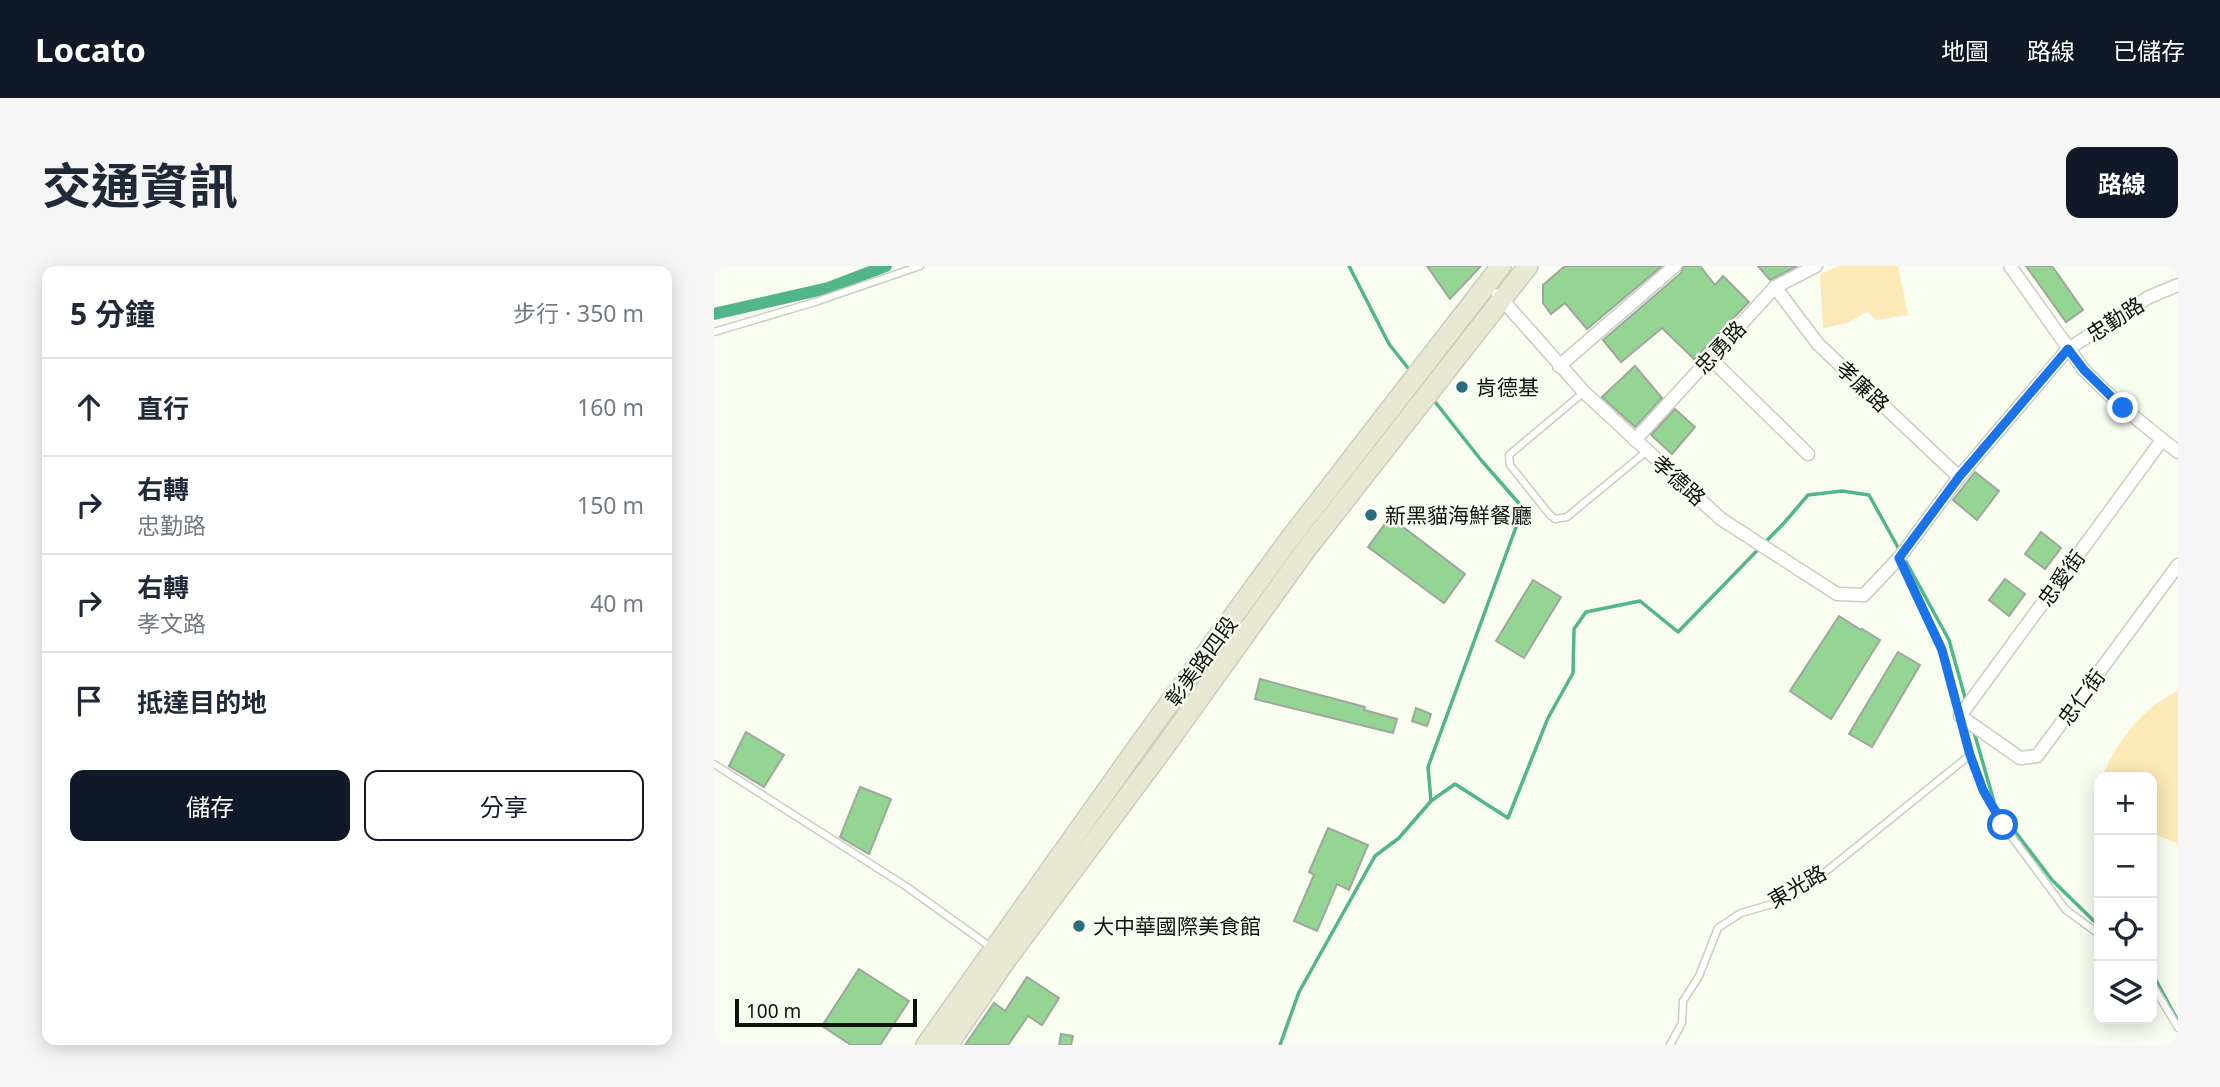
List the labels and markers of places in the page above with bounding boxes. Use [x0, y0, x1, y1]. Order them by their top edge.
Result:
place label: 肯德基 [1476, 373, 1539, 401]
marker: 肯德基 [1454, 379, 1470, 395]
place label: 新黑貓海鮮餐廳 [1385, 501, 1532, 529]
marker: 新黑貓海鮮餐廳 [1363, 507, 1379, 523]
place label: 大中華國際美食館 [1093, 912, 1261, 940]
marker: 大中華國際美食館 [1071, 918, 1087, 934]

